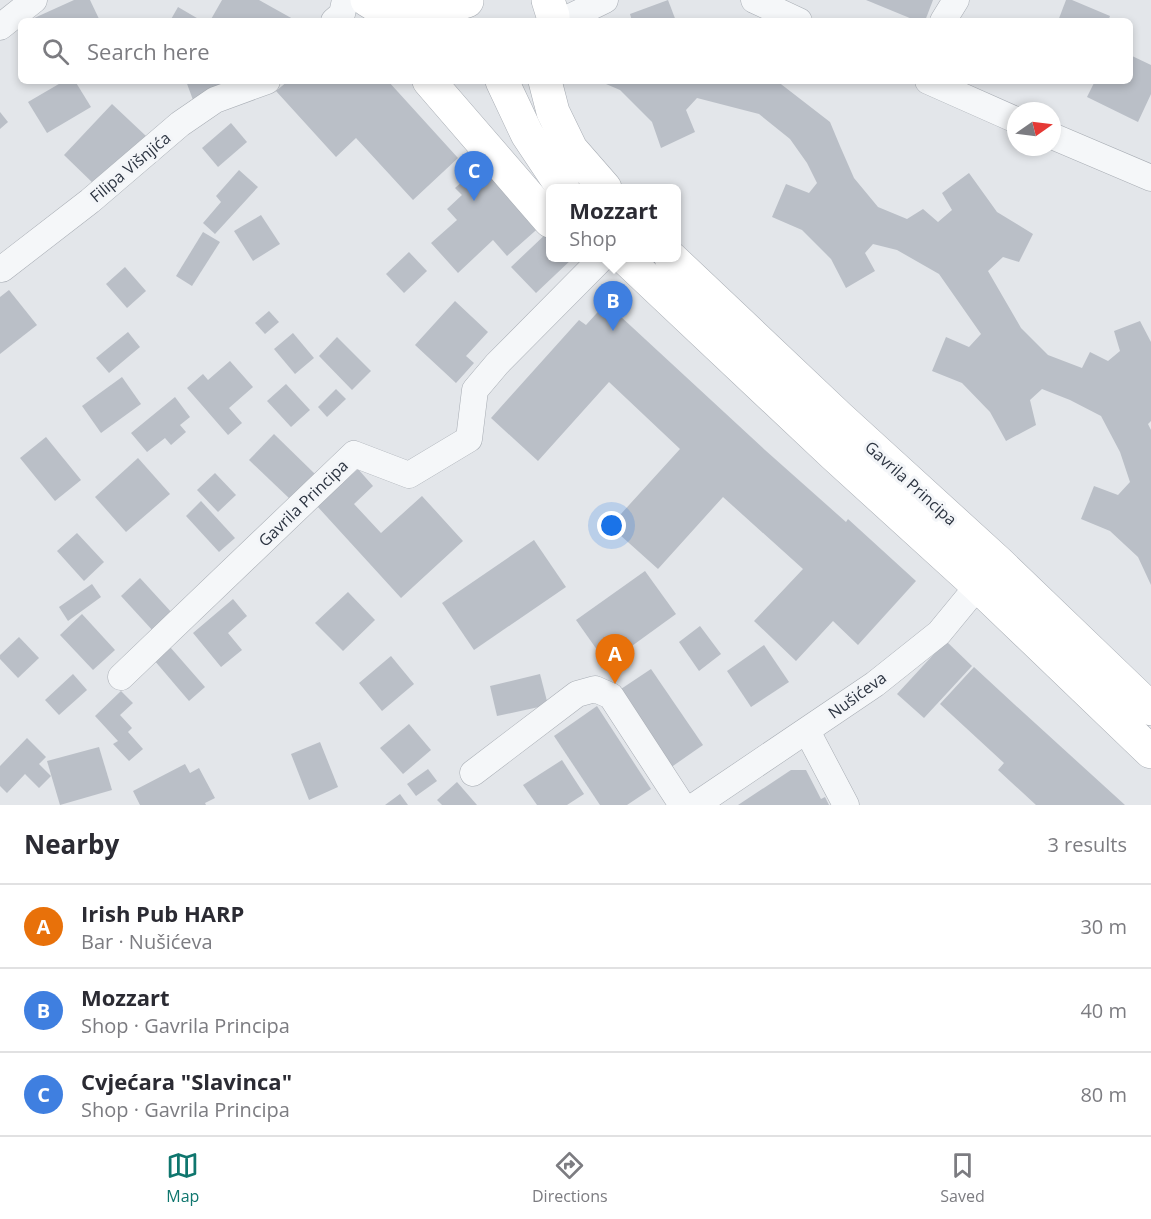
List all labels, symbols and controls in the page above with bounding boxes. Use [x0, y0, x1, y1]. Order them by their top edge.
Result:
search box [18, 18, 1133, 84]
icon: search [39, 35, 72, 68]
text: Search here [87, 36, 210, 66]
north arrow [1007, 102, 1061, 156]
street label: Filipa Višnjića [85, 127, 175, 207]
pin: C [454, 152, 494, 201]
popup [546, 184, 681, 262]
text: Mozzart [569, 195, 658, 225]
text: Shop [569, 225, 617, 252]
pin: B [594, 282, 632, 331]
street label: Gavrila Principa [860, 436, 962, 530]
street label: Gavrila Principa [253, 455, 353, 551]
your location [597, 511, 626, 540]
pin: A [596, 634, 634, 684]
street label: Nušićeva [823, 666, 891, 724]
text: Nearby [24, 826, 119, 862]
text: 3 results [1047, 831, 1127, 858]
text: Irish Pub HARP [81, 898, 244, 928]
text: A [37, 913, 50, 940]
text: 30 m [1080, 913, 1127, 940]
text: Bar · Nušićeva [81, 928, 213, 955]
text: Mozzart [81, 982, 170, 1012]
text: B [37, 997, 50, 1024]
text: 40 m [1080, 997, 1127, 1024]
text: Shop · Gavrila Principa [81, 1012, 290, 1039]
text: Cvjećara "Slavinca" [81, 1066, 292, 1096]
text: C [37, 1081, 50, 1108]
text: 80 m [1080, 1081, 1127, 1108]
text: Shop · Gavrila Principa [81, 1096, 290, 1123]
tab: Map [166, 1149, 199, 1207]
tab: Directions [532, 1149, 608, 1207]
tab: Saved [940, 1149, 985, 1207]

